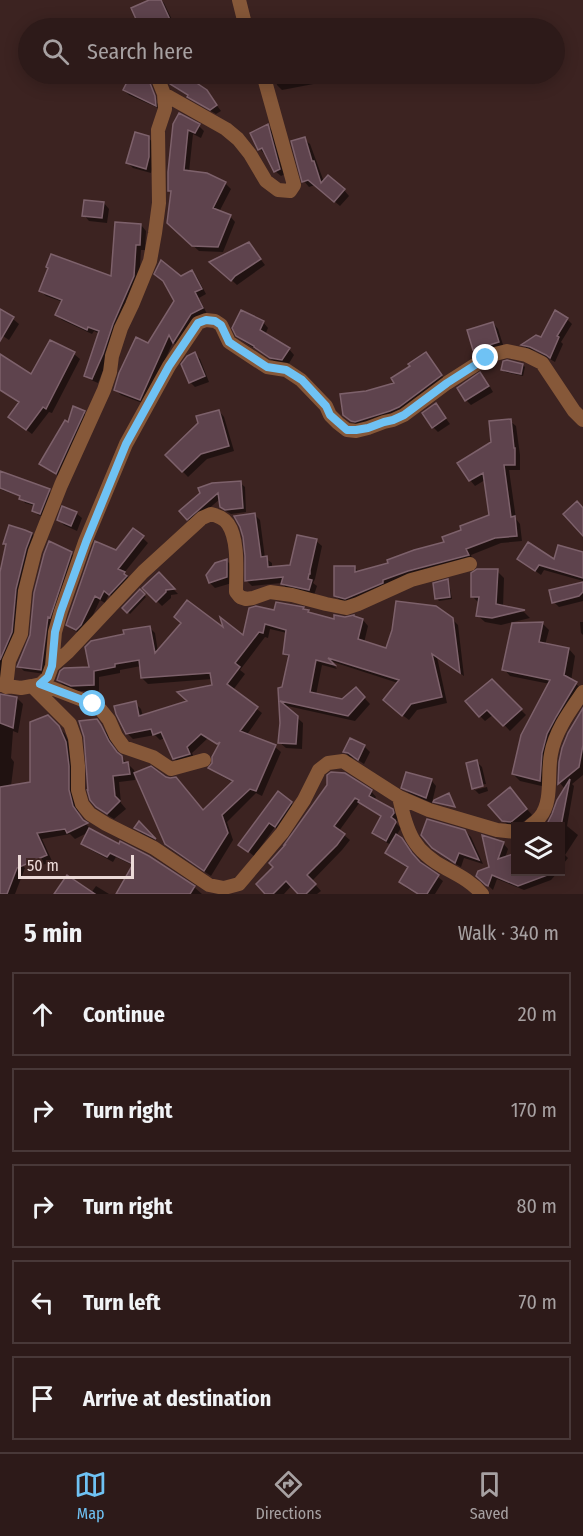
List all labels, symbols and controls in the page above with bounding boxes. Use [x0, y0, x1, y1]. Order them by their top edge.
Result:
search box [18, 18, 565, 84]
icon: search [39, 35, 72, 68]
text: Search here [87, 38, 193, 65]
route end [472, 344, 498, 370]
route start [79, 690, 105, 716]
map controls [511, 822, 565, 876]
button: layers [511, 822, 565, 876]
scale bar [18, 852, 134, 880]
text: 50 m [27, 856, 59, 875]
text: 5 min [24, 918, 82, 949]
text: Walk · 340 m [458, 921, 559, 945]
icon: ahead [26, 998, 59, 1031]
text: Continue [83, 1001, 165, 1028]
text: 20 m [518, 1002, 557, 1026]
icon: right [26, 1094, 59, 1127]
text: Turn right [83, 1097, 172, 1124]
text: 170 m [511, 1098, 557, 1122]
icon: right [26, 1190, 59, 1223]
text: Turn right [83, 1193, 172, 1220]
text: 80 m [517, 1194, 557, 1218]
icon: left [26, 1286, 59, 1319]
text: Turn left [83, 1289, 161, 1316]
text: 70 m [519, 1290, 557, 1314]
icon: arrive [26, 1382, 59, 1415]
text: Arrive at destination [83, 1385, 271, 1412]
tab: Map [74, 1468, 107, 1523]
tab: Directions [255, 1468, 322, 1523]
tab: Saved [470, 1468, 509, 1523]

